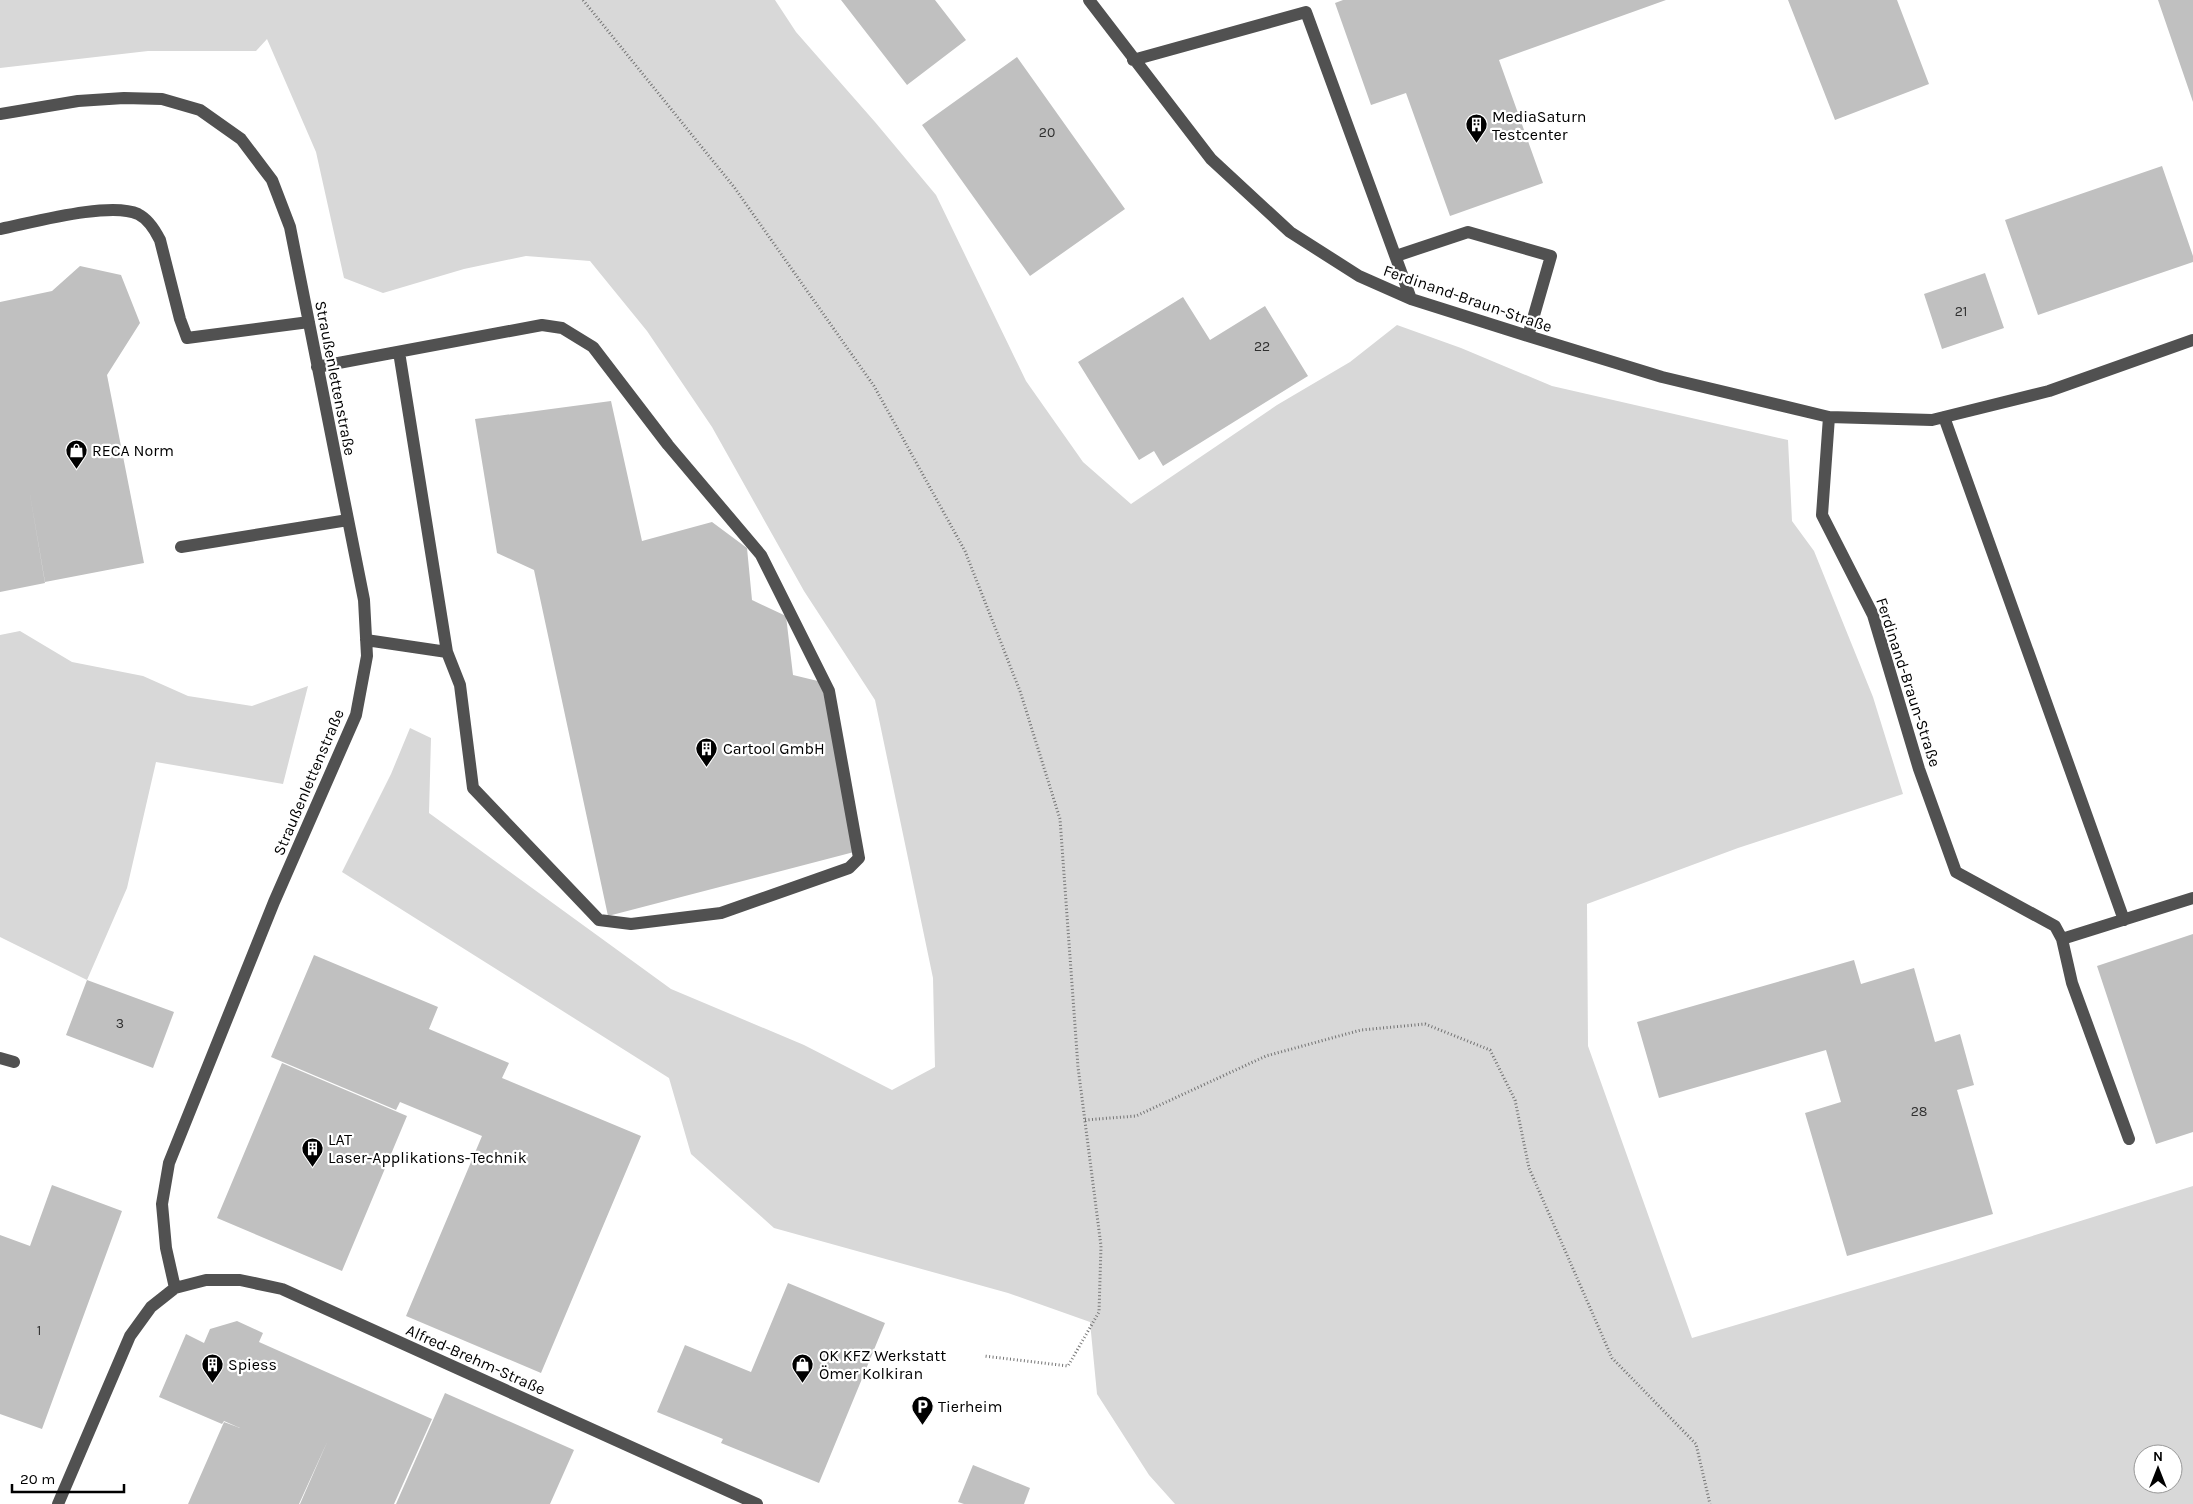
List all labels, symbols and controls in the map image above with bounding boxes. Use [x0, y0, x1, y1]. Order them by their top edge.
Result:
place label: MediaSaturn Testcenter [1492, 107, 1586, 144]
building icon: MediaSaturn Testcenter [1464, 113, 1488, 144]
house number: 20 [1039, 124, 1055, 141]
street label: Ferdinand-Braun-Straße [1381, 261, 1555, 336]
street label: Straußenlettenstraße [311, 299, 360, 457]
house number: 21 [1955, 303, 1967, 320]
house number: 22 [1254, 338, 1270, 355]
shop icon: RECA Norm [64, 438, 88, 469]
place label: RECA Norm [92, 441, 174, 460]
street label: Ferdinand-Braun-Straße [1872, 595, 1945, 769]
street label: Straußenlettenstraße [269, 706, 348, 858]
building icon: Cartool GmbH [695, 736, 719, 767]
place label: Cartool GmbH [723, 739, 825, 758]
house number: 3 [116, 1015, 124, 1032]
house number: 28 [1911, 1103, 1927, 1120]
place label: LAT Laser-Applikations-Technik [328, 1130, 527, 1167]
building icon: LAT Laser-Applikations-Technik [300, 1136, 324, 1167]
street label: Alfred-Brehm-Straße [403, 1320, 548, 1399]
house number: 1 [37, 1322, 41, 1339]
place label: OK KFZ Werkstatt Ömer Kolkiran [819, 1346, 946, 1383]
building icon: Spiess [200, 1352, 224, 1383]
shop icon: OK KFZ Werkstatt Ömer Kolkiran [791, 1352, 815, 1383]
place label: Spiess [228, 1355, 277, 1374]
parking icon: Tierheim [910, 1394, 934, 1425]
place label: Tierheim [938, 1397, 1002, 1416]
north arrow [2133, 1444, 2183, 1494]
text: N [2153, 1448, 2163, 1465]
scale bar [12, 1462, 125, 1494]
text: 20 m [20, 1470, 55, 1488]

